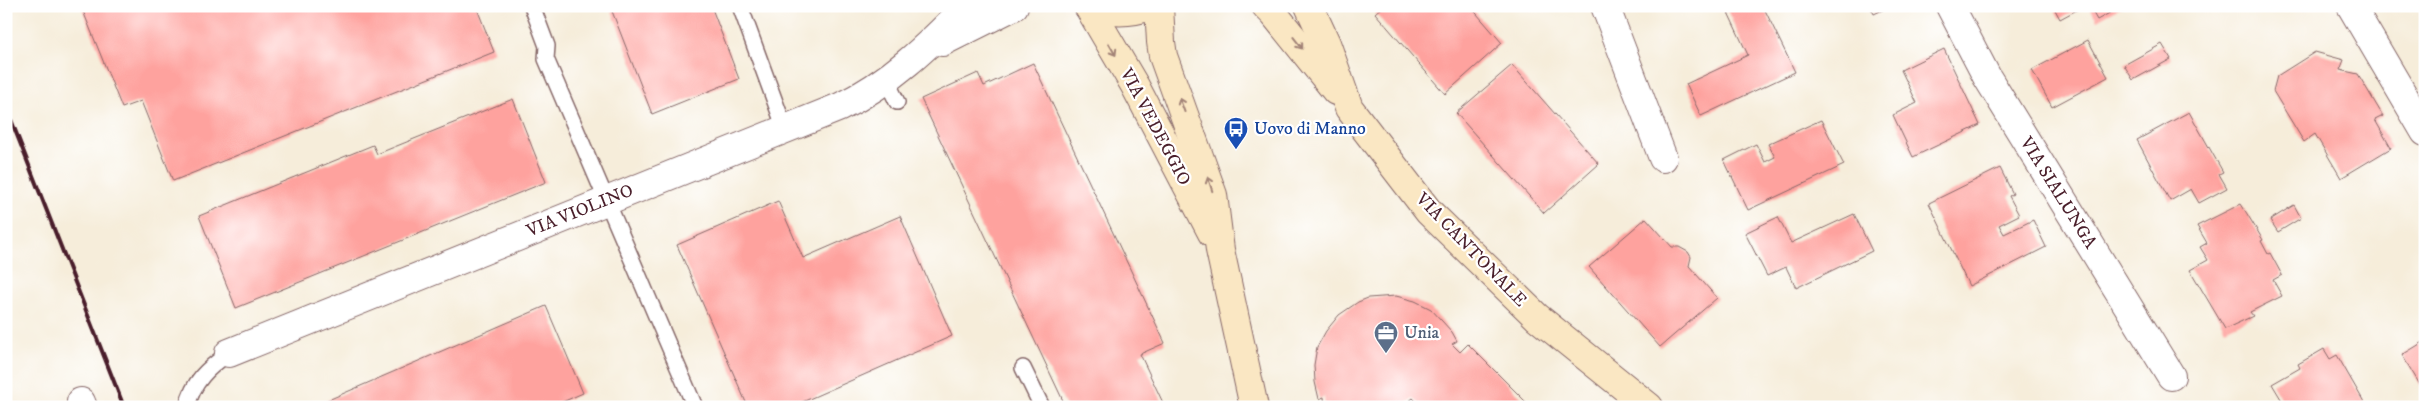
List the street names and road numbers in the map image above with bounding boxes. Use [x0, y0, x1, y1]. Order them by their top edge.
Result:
street label: VIA VEDEGGIO [1114, 64, 1195, 189]
street label: VIA SIALUNGA [2014, 132, 2101, 253]
street label: VIA VIOLINO [523, 180, 637, 243]
street label: VIA CANTONALE [1410, 188, 1531, 312]

